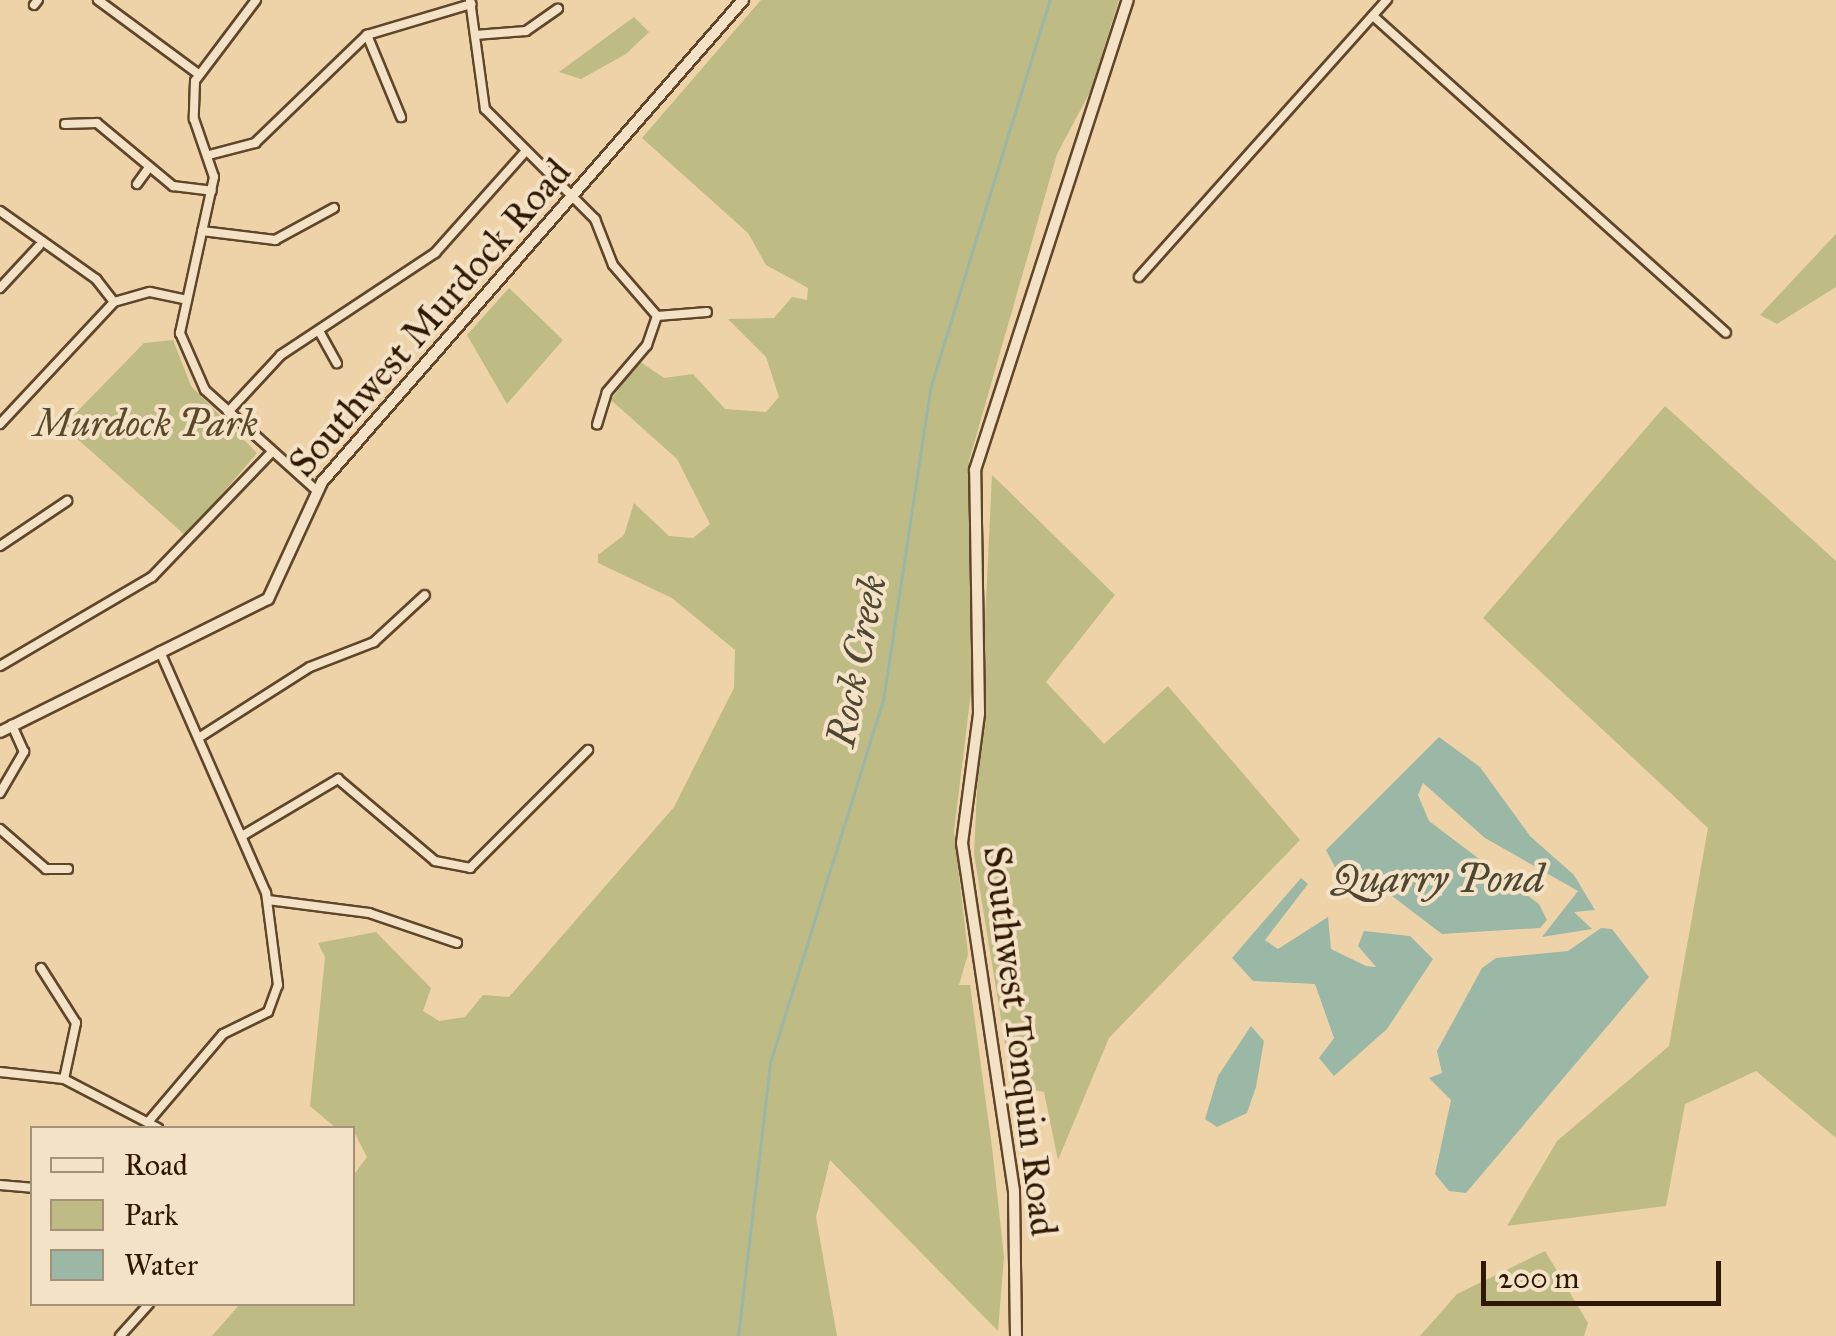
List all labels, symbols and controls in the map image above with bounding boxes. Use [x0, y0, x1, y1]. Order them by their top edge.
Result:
street label: Southwest Murdock Road [280, 150, 580, 486]
park label: Murdock Park [34, 401, 258, 447]
water label: Rock Creek [817, 571, 897, 751]
street label: Southwest Tonquin Road [973, 843, 1067, 1239]
water label: Quarry Pond [1332, 855, 1544, 903]
legend [30, 1126, 355, 1306]
text: Road [124, 1147, 188, 1183]
text: Park [124, 1197, 178, 1233]
scale bar [1486, 1241, 1726, 1303]
text: Water [124, 1247, 198, 1283]
text: 200 m [1498, 1260, 1579, 1296]

